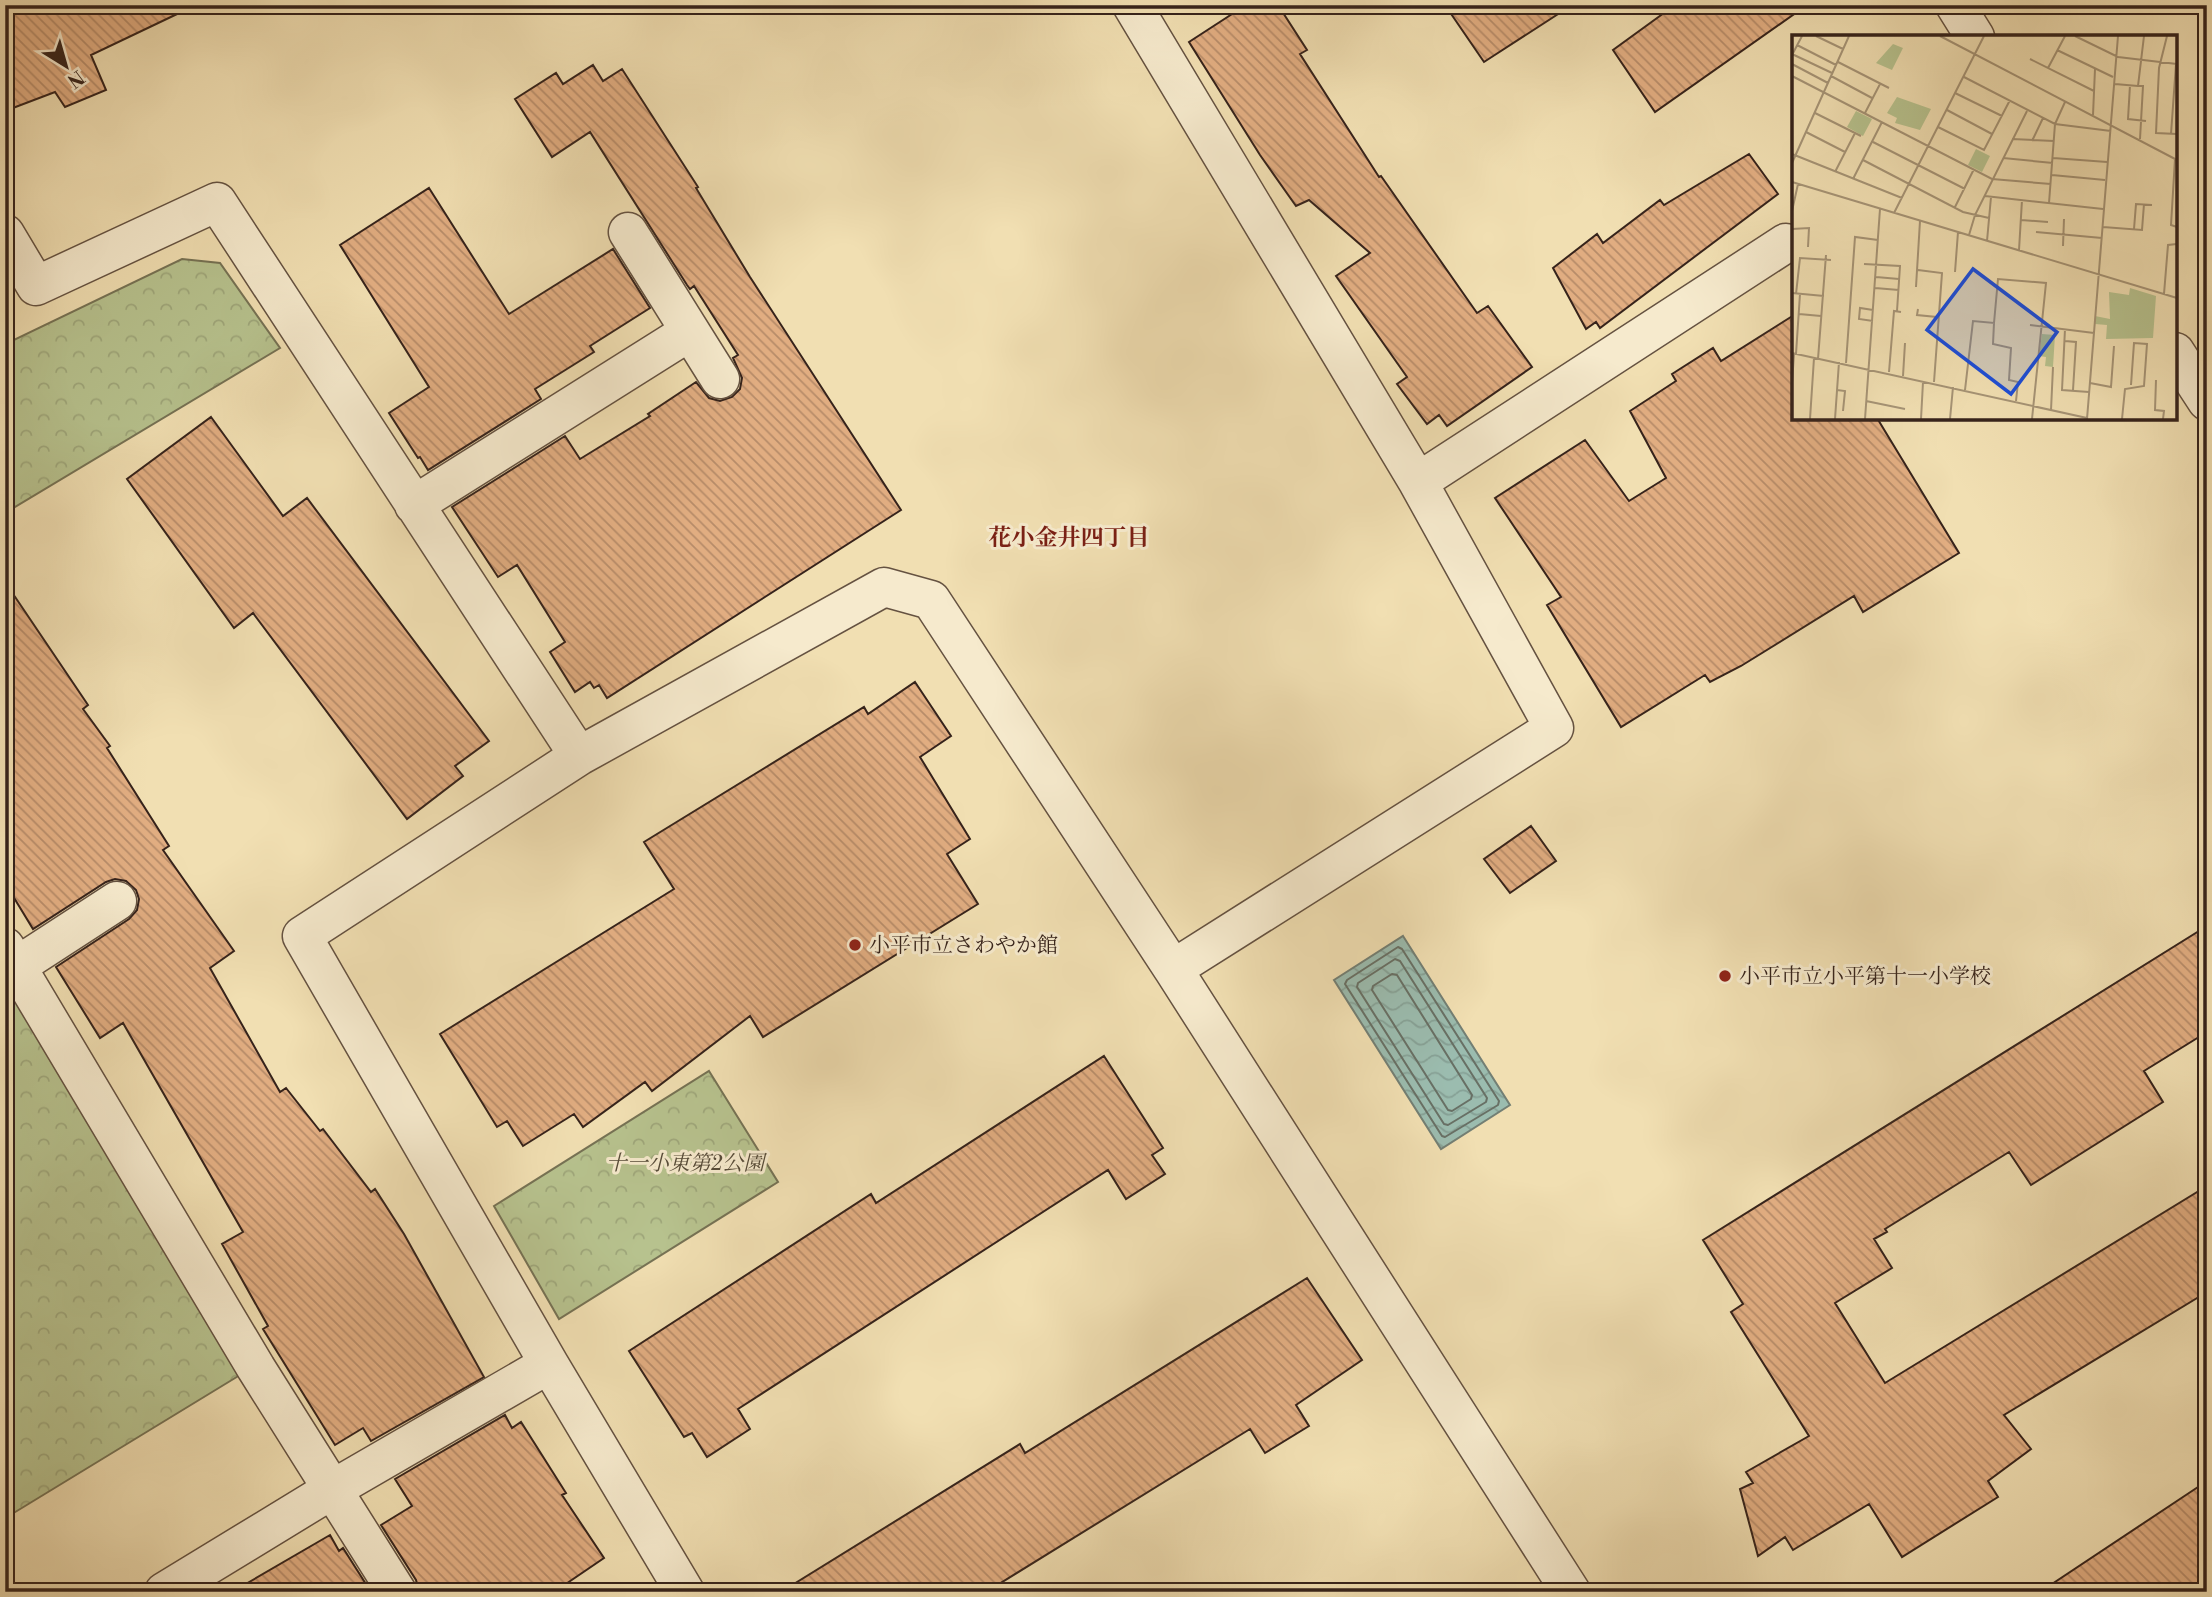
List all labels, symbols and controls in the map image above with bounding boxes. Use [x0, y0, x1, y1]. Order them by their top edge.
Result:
north arrow [32, 32, 102, 102]
inset map [1792, 35, 2177, 420]
text: N [62, 65, 89, 93]
district label: 花小金井四丁目 [989, 524, 1150, 552]
place label: 小平市立さわやか館 [869, 933, 1058, 959]
marker: 小平市立さわやか館 [847, 937, 863, 953]
place label: 小平市立小平第十一小学校 [1739, 964, 1991, 990]
marker: 小平市立小平第十一小学校 [1717, 968, 1733, 984]
park label: 十一小東第2公園 [606, 1151, 767, 1177]

